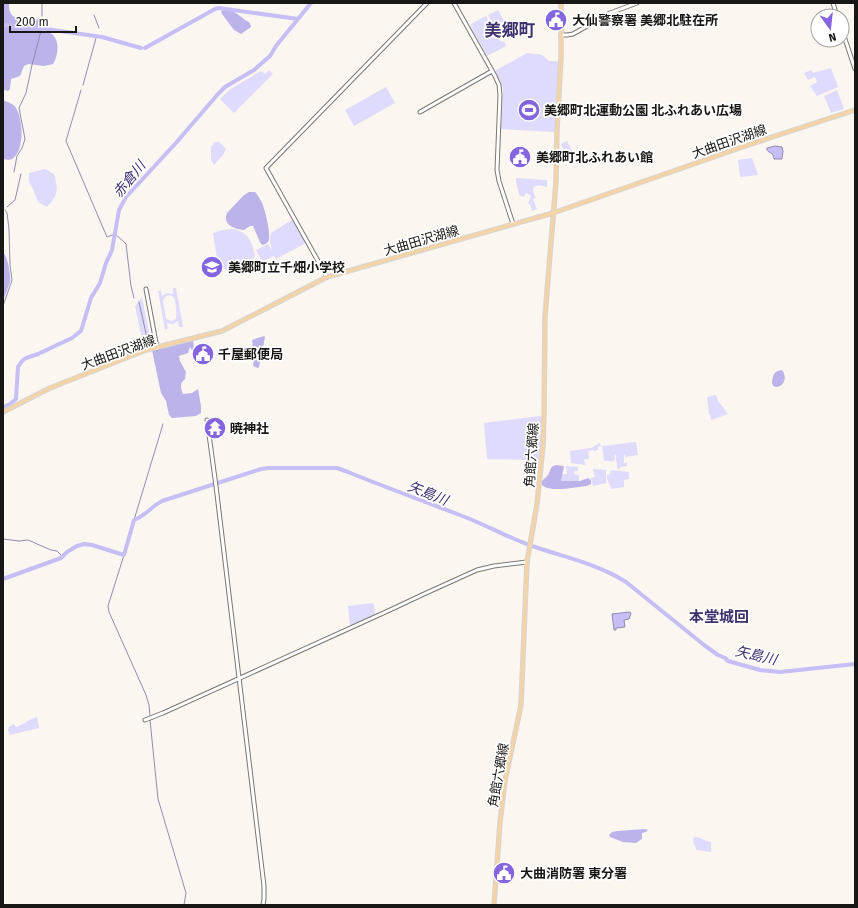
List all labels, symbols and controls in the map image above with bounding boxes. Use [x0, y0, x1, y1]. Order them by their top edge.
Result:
public building icon: 大仙警察署 美郷北駐在所 [543, 7, 569, 33]
scale bar [10, 8, 76, 34]
north arrow [810, 8, 850, 48]
place label: 大仙警察署 美郷北駐在所 [572, 13, 718, 28]
text: 200 m [16, 15, 49, 29]
district label: 美郷町 [485, 20, 536, 41]
text: N [827, 30, 838, 44]
sports icon: 美郷町北運動公園 北ふれあい広場 [516, 97, 542, 123]
place label: 美郷町北運動公園 北ふれあい広場 [544, 103, 742, 118]
street label: 大曲田沢湖線 [690, 122, 768, 161]
public building icon: 美郷町北ふれあい館 [507, 144, 533, 170]
place label: 美郷町北ふれあい館 [536, 150, 653, 165]
water label: 赤倉川 [110, 156, 150, 201]
street label: 大曲田沢湖線 [382, 223, 461, 258]
school or university icon: 美郷町立千畑小学校 [199, 254, 225, 280]
place label: 美郷町立千畑小学校 [228, 260, 345, 275]
street label: 大曲田沢湖線 [79, 332, 157, 373]
public building icon: 千屋郵便局 [190, 341, 216, 367]
place label: 千屋郵便局 [218, 347, 283, 362]
temple icon: 暁神社 [202, 415, 228, 441]
place label: 暁神社 [230, 421, 269, 436]
street label: 角館六郷線 [522, 422, 541, 488]
water label: 矢島川 [405, 478, 452, 510]
district label: 本堂城回 [689, 608, 749, 626]
water label: 矢島川 [734, 642, 780, 669]
street label: 角館六郷線 [485, 742, 512, 808]
public building icon: 大曲消防署 東分署 [491, 860, 517, 886]
place label: 大曲消防署 東分署 [520, 866, 627, 881]

